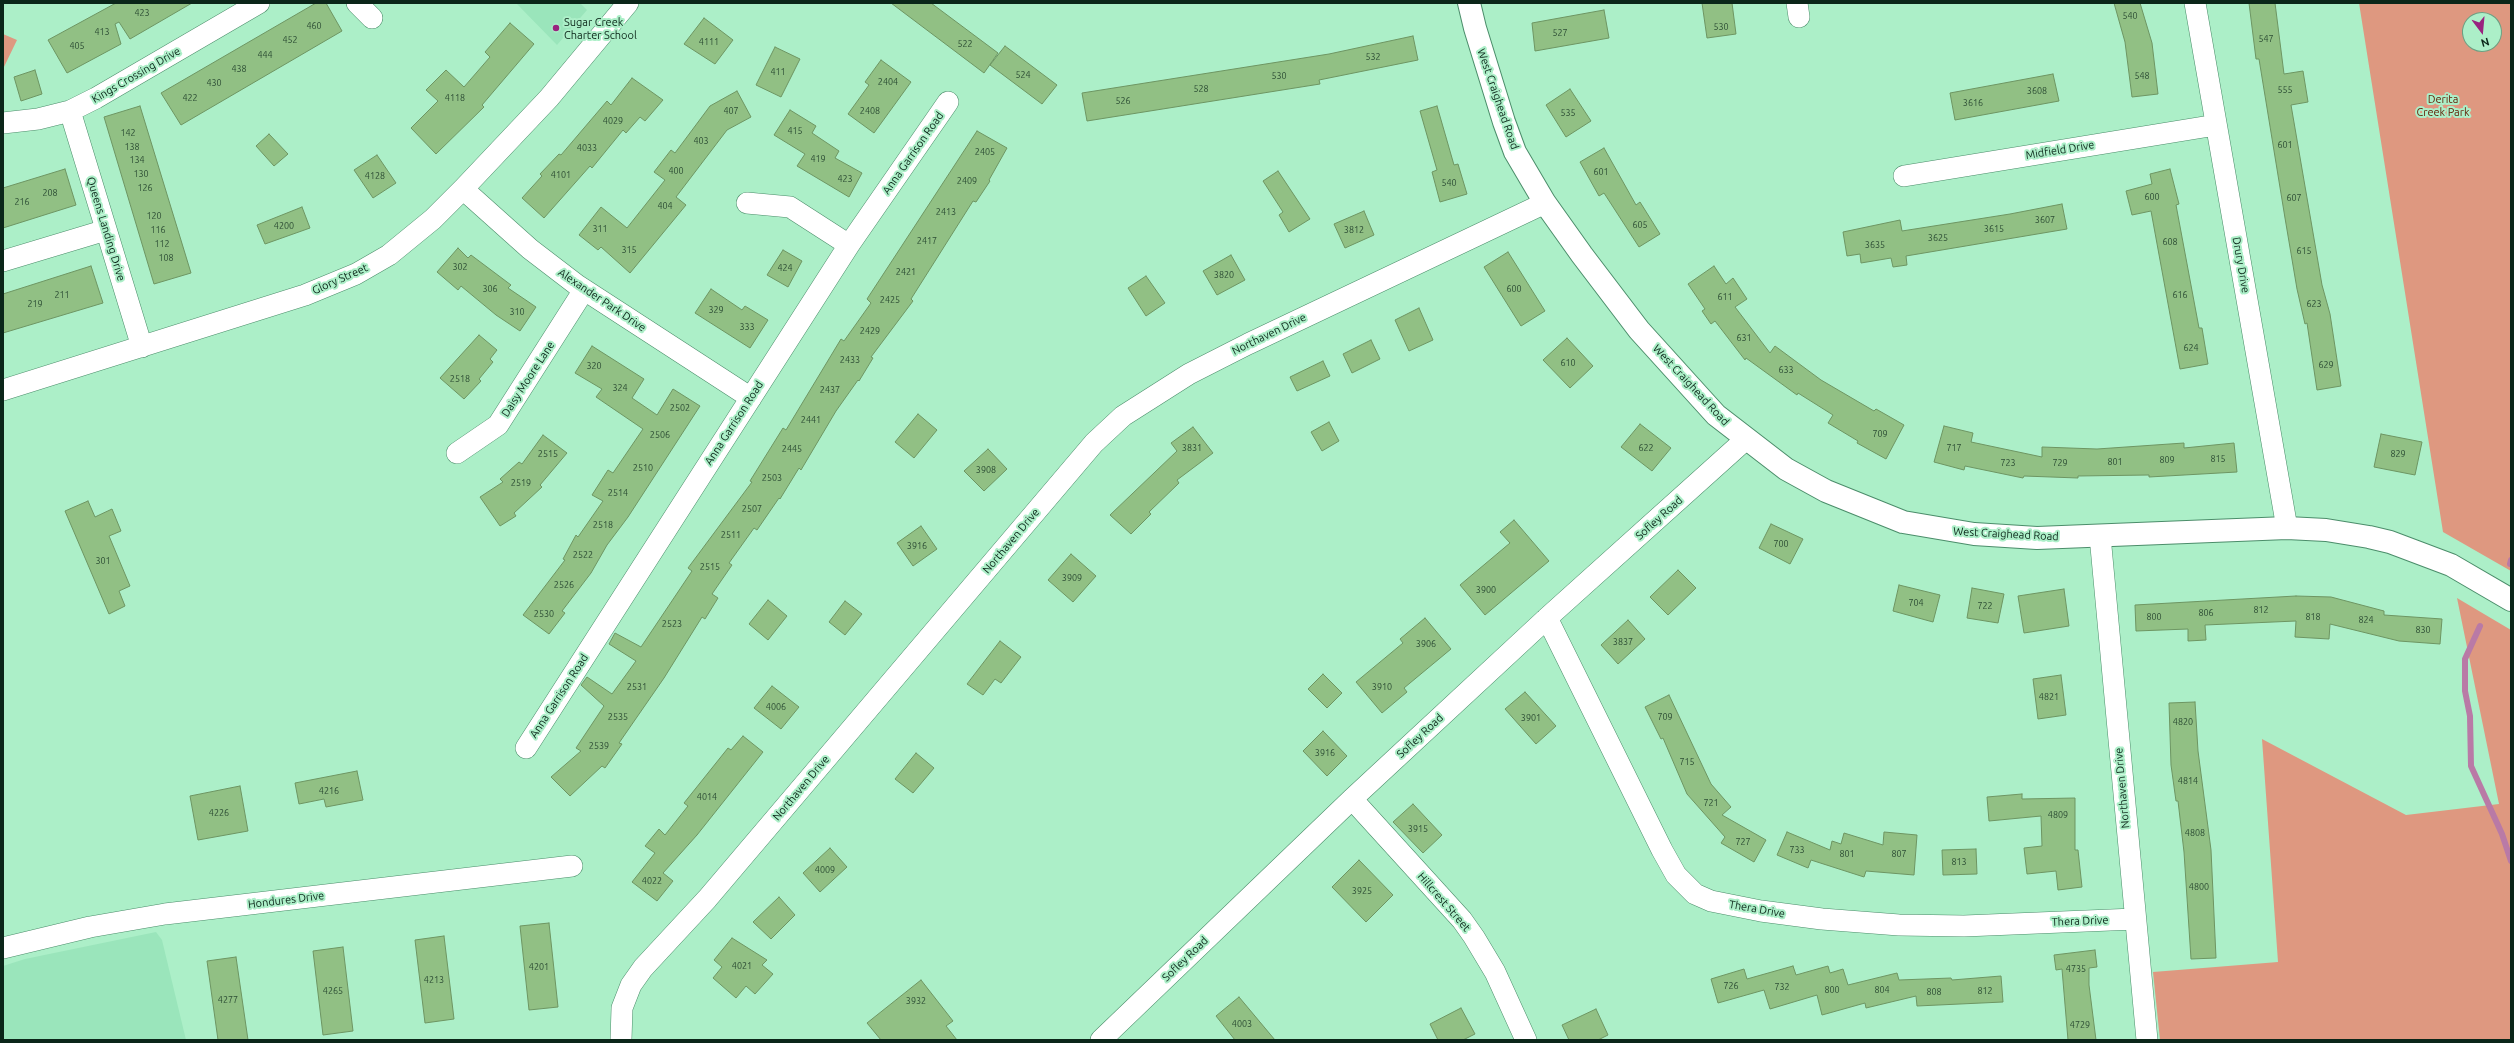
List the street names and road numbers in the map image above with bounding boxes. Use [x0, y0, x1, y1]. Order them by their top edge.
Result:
street label: Kings Crossing Drive [89, 44, 183, 106]
street label: West Craighead Road [1475, 47, 1521, 151]
street label: Anna Garrison Road [880, 109, 946, 197]
street label: Midfield Drive [2025, 138, 2095, 162]
street label: Queens Landing Drive [84, 175, 128, 283]
street label: Drury Drive [2230, 236, 2252, 294]
street label: Glory Street [310, 261, 370, 297]
street label: Alexander Park Drive [556, 266, 648, 334]
street label: Northaven Drive [1230, 310, 1308, 358]
street label: Daisy Moore Lane [499, 339, 557, 419]
street label: West Craighead Road [1650, 342, 1732, 428]
street label: Anna Garrison Road [702, 379, 766, 467]
street label: Sofley Road [1633, 494, 1685, 542]
street label: Northaven Drive [980, 506, 1042, 576]
street label: West Craighead Road [1953, 525, 2059, 543]
street label: Anna Garrison Road [527, 652, 591, 740]
street label: Sofley Road [1394, 711, 1446, 761]
street label: Northaven Drive [2112, 747, 2132, 829]
street label: Northaven Drive [770, 753, 832, 823]
street label: Hillcrest Street [1415, 870, 1473, 934]
street label: Hondures Drive [247, 889, 325, 911]
street label: Thera Drive [1728, 898, 1786, 920]
street label: Thera Drive [2051, 913, 2109, 929]
street label: Sofley Road [1159, 934, 1211, 984]

